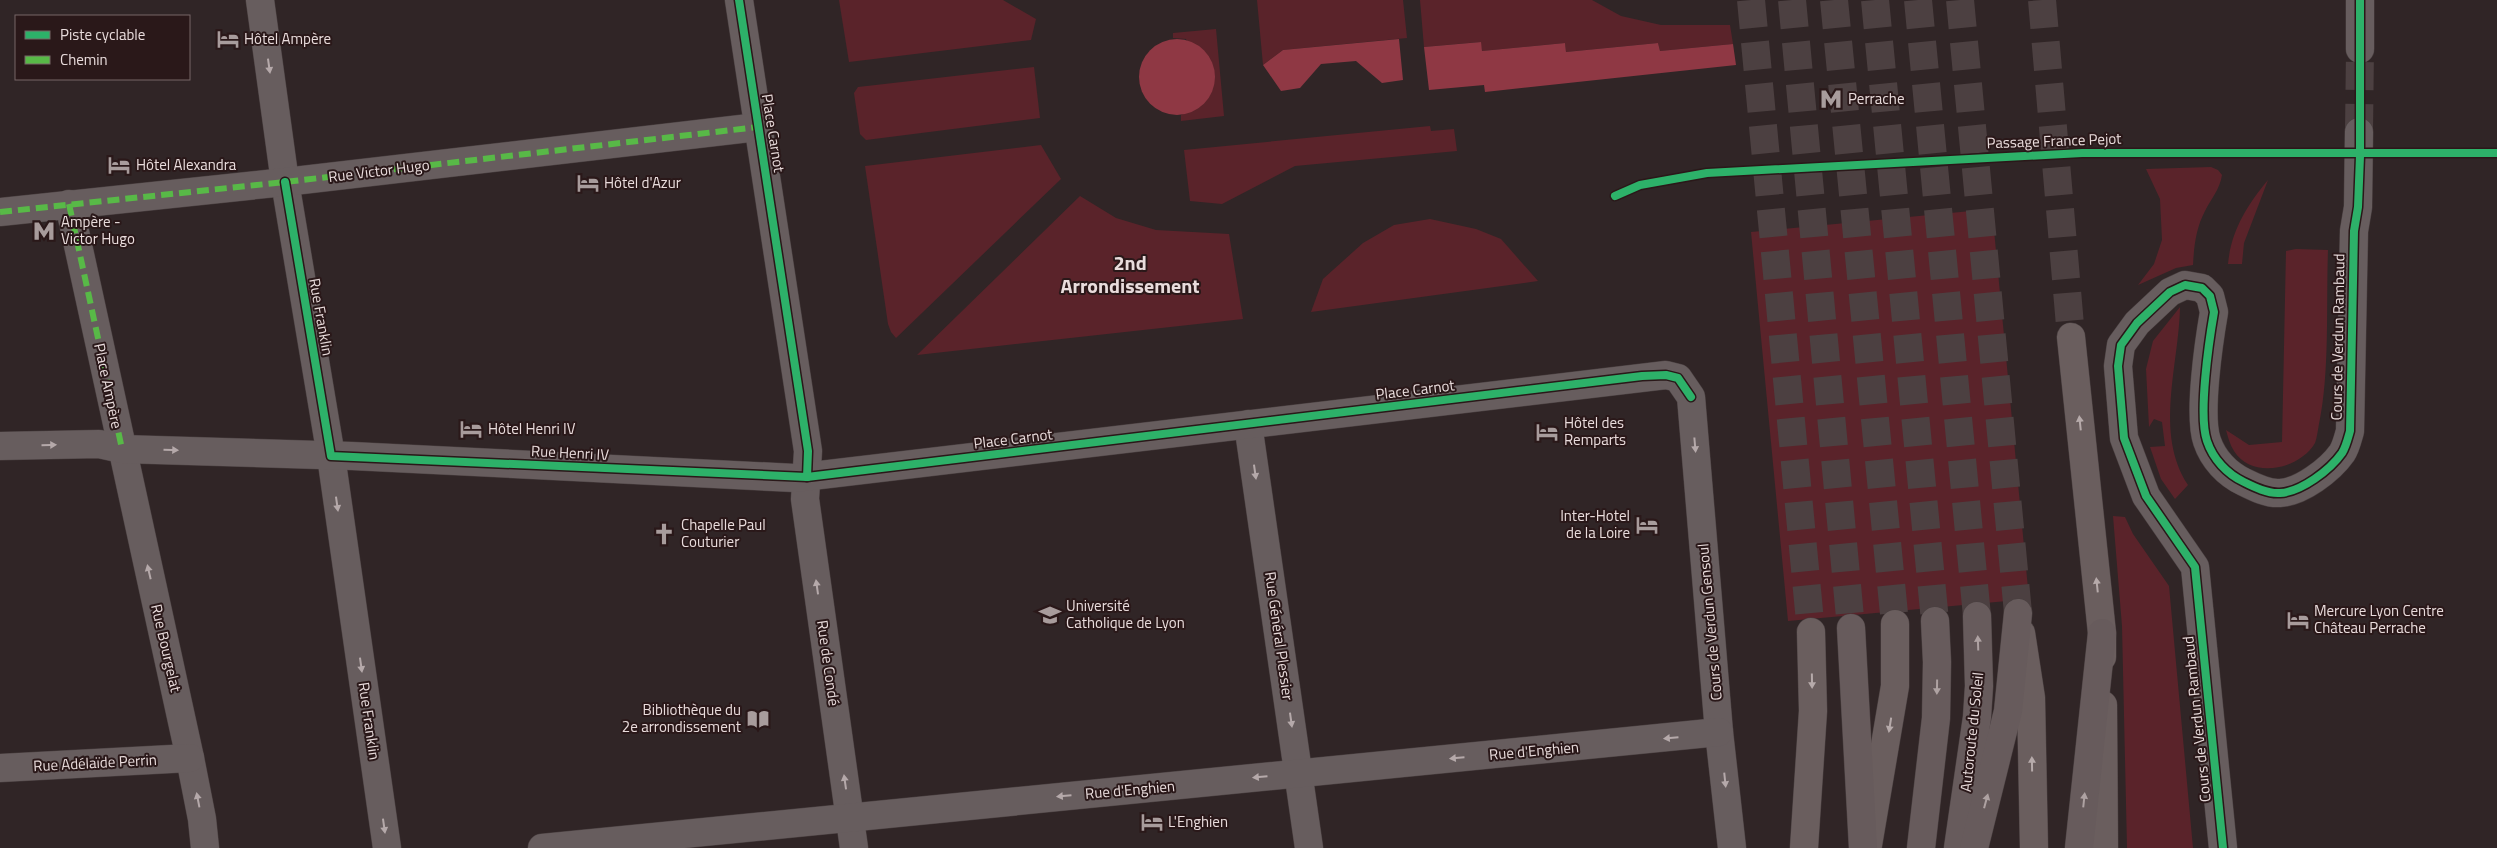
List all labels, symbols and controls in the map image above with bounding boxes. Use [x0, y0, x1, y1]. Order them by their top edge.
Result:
legend [15, 15, 190, 80]
text: Piste cyclable [60, 23, 145, 46]
hotel icon: Hôtel Ampère [215, 26, 241, 52]
place label: Hôtel Ampère [244, 27, 331, 50]
text: Chemin [60, 48, 108, 71]
one-way arrow [266, 58, 274, 74]
metro station icon: Perrache [1818, 86, 1844, 112]
place label: Perrache [1848, 87, 1904, 110]
street label: Place Carnot [756, 92, 791, 175]
street label: Passage France Pejot [1986, 127, 2123, 154]
hotel icon: Hôtel Alexandra [106, 152, 132, 178]
place label: Hôtel Alexandra [136, 153, 237, 176]
street label: Rue Victor Hugo [327, 153, 431, 188]
hotel icon: Hôtel d'Azur [575, 170, 601, 196]
place label: Hôtel d'Azur [604, 171, 681, 194]
place label: Ampère - Victor Hugo [61, 210, 135, 250]
metro station icon: Ampère - Victor Hugo [31, 218, 57, 244]
district label: 2nd Arrondissement [1060, 247, 1200, 301]
street label: Cours de Verdun Rambaud [2325, 253, 2350, 421]
street label: Rue Franklin [303, 276, 340, 358]
street label: Place Ampère [88, 341, 129, 431]
street label: Place Carnot [1374, 373, 1456, 406]
place label: Hôtel des Remparts [1564, 411, 1626, 451]
one-way arrow [2076, 415, 2084, 431]
hotel icon: Hôtel Henri IV [458, 416, 484, 442]
place label: Hôtel Henri IV [488, 417, 576, 440]
hotel icon: Hôtel des Remparts [1534, 419, 1560, 445]
street label: Place Carnot [972, 422, 1054, 455]
one-way arrow [1691, 437, 1699, 453]
street label: Rue Henri IV [531, 439, 610, 466]
one-way arrow [41, 441, 57, 449]
one-way arrow [163, 447, 179, 455]
one-way arrow [1252, 465, 1260, 481]
one-way arrow [334, 496, 342, 512]
place label: Inter-Hotel de la Loire [1560, 504, 1630, 544]
hotel icon: Inter-Hotel de la Loire [1634, 512, 1660, 538]
place label: Chapelle Paul Couturier [681, 513, 766, 553]
church icon: Chapelle Paul Couturier [651, 521, 677, 547]
street label: Cours de Verdun Gensoul [1691, 543, 1728, 701]
one-way arrow [145, 565, 153, 580]
street label: Rue Général Plessier [1259, 570, 1300, 702]
one-way arrow [2093, 576, 2101, 592]
one-way arrow [813, 579, 821, 595]
place label: Université Catholique de Lyon [1066, 594, 1185, 634]
place label: Mercure Lyon Centre Château Perrache [2314, 599, 2444, 639]
street label: Rue Bourgelat [145, 602, 188, 695]
school or university icon: Université Catholique de Lyon [1037, 602, 1063, 628]
hotel icon: Mercure Lyon Centre Château Perrache [2285, 607, 2311, 633]
street label: Rue de Condé [811, 619, 846, 707]
one-way arrow [1974, 635, 1982, 651]
street label: Cours de Verdun Rambaud [2176, 635, 2217, 803]
one-way arrow [357, 657, 365, 673]
street label: Autoroute du Soleil [1954, 671, 1989, 793]
one-way arrow [1808, 673, 1816, 689]
one-way arrow [1932, 679, 1940, 695]
street label: Rue Franklin [353, 681, 386, 761]
place label: Bibliothèque du 2e arrondissement [622, 698, 742, 738]
library icon: Bibliothèque du 2e arrondissement [745, 706, 771, 732]
one-way arrow [1288, 712, 1296, 728]
one-way arrow [1885, 717, 1893, 733]
one-way arrow [1663, 734, 1679, 742]
street label: Rue d'Enghien [1488, 735, 1580, 766]
street label: Rue Adélaïde Perrin [33, 748, 157, 777]
one-way arrow [1449, 755, 1465, 763]
one-way arrow [2028, 756, 2036, 772]
one-way arrow [1721, 773, 1729, 789]
one-way arrow [841, 774, 849, 790]
street label: Rue d'Enghien [1084, 774, 1176, 805]
one-way arrow [1252, 774, 1268, 782]
one-way arrow [194, 791, 202, 807]
one-way arrow [2080, 791, 2088, 807]
one-way arrow [1055, 792, 1071, 800]
one-way arrow [1982, 793, 1990, 808]
hotel icon: L'Enghien [1139, 809, 1165, 835]
place label: L'Enghien [1168, 810, 1228, 833]
one-way arrow [380, 818, 388, 834]

